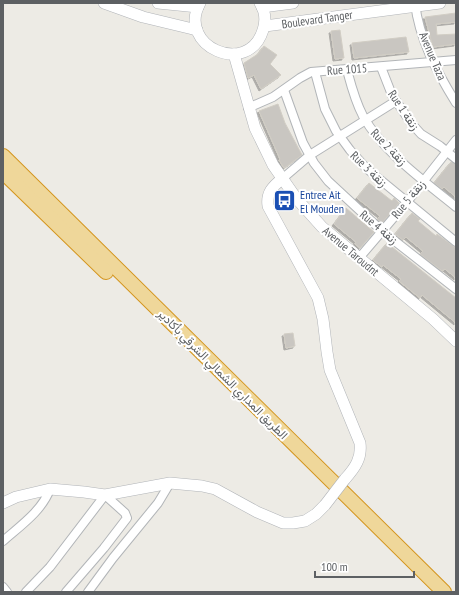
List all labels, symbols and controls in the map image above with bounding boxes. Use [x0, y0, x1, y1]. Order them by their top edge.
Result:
street label: Boulevard Tanger [280, 6, 354, 31]
street label: Avenue Taza [416, 30, 450, 83]
street label: Rue 1015 [326, 60, 368, 78]
street label: Rue 1 زنقة [384, 87, 423, 134]
street label: Rue 2 زنقة [367, 125, 410, 169]
street label: Rue 3 زنقة [347, 148, 391, 191]
street label: Rue 5 زنقة [388, 177, 429, 222]
place label: Entree Ait El Mouden [300, 187, 344, 216]
bus stop icon: Entree Ait El Mouden [271, 188, 297, 214]
street label: Rue 4 زنقة [356, 207, 401, 248]
street label: Avenue Taroudnt [320, 223, 383, 279]
street label: الطريق المداري الشمالي الشرقي بأكادير [152, 305, 291, 444]
scale bar [315, 553, 414, 579]
text: 100 m [321, 559, 348, 574]

